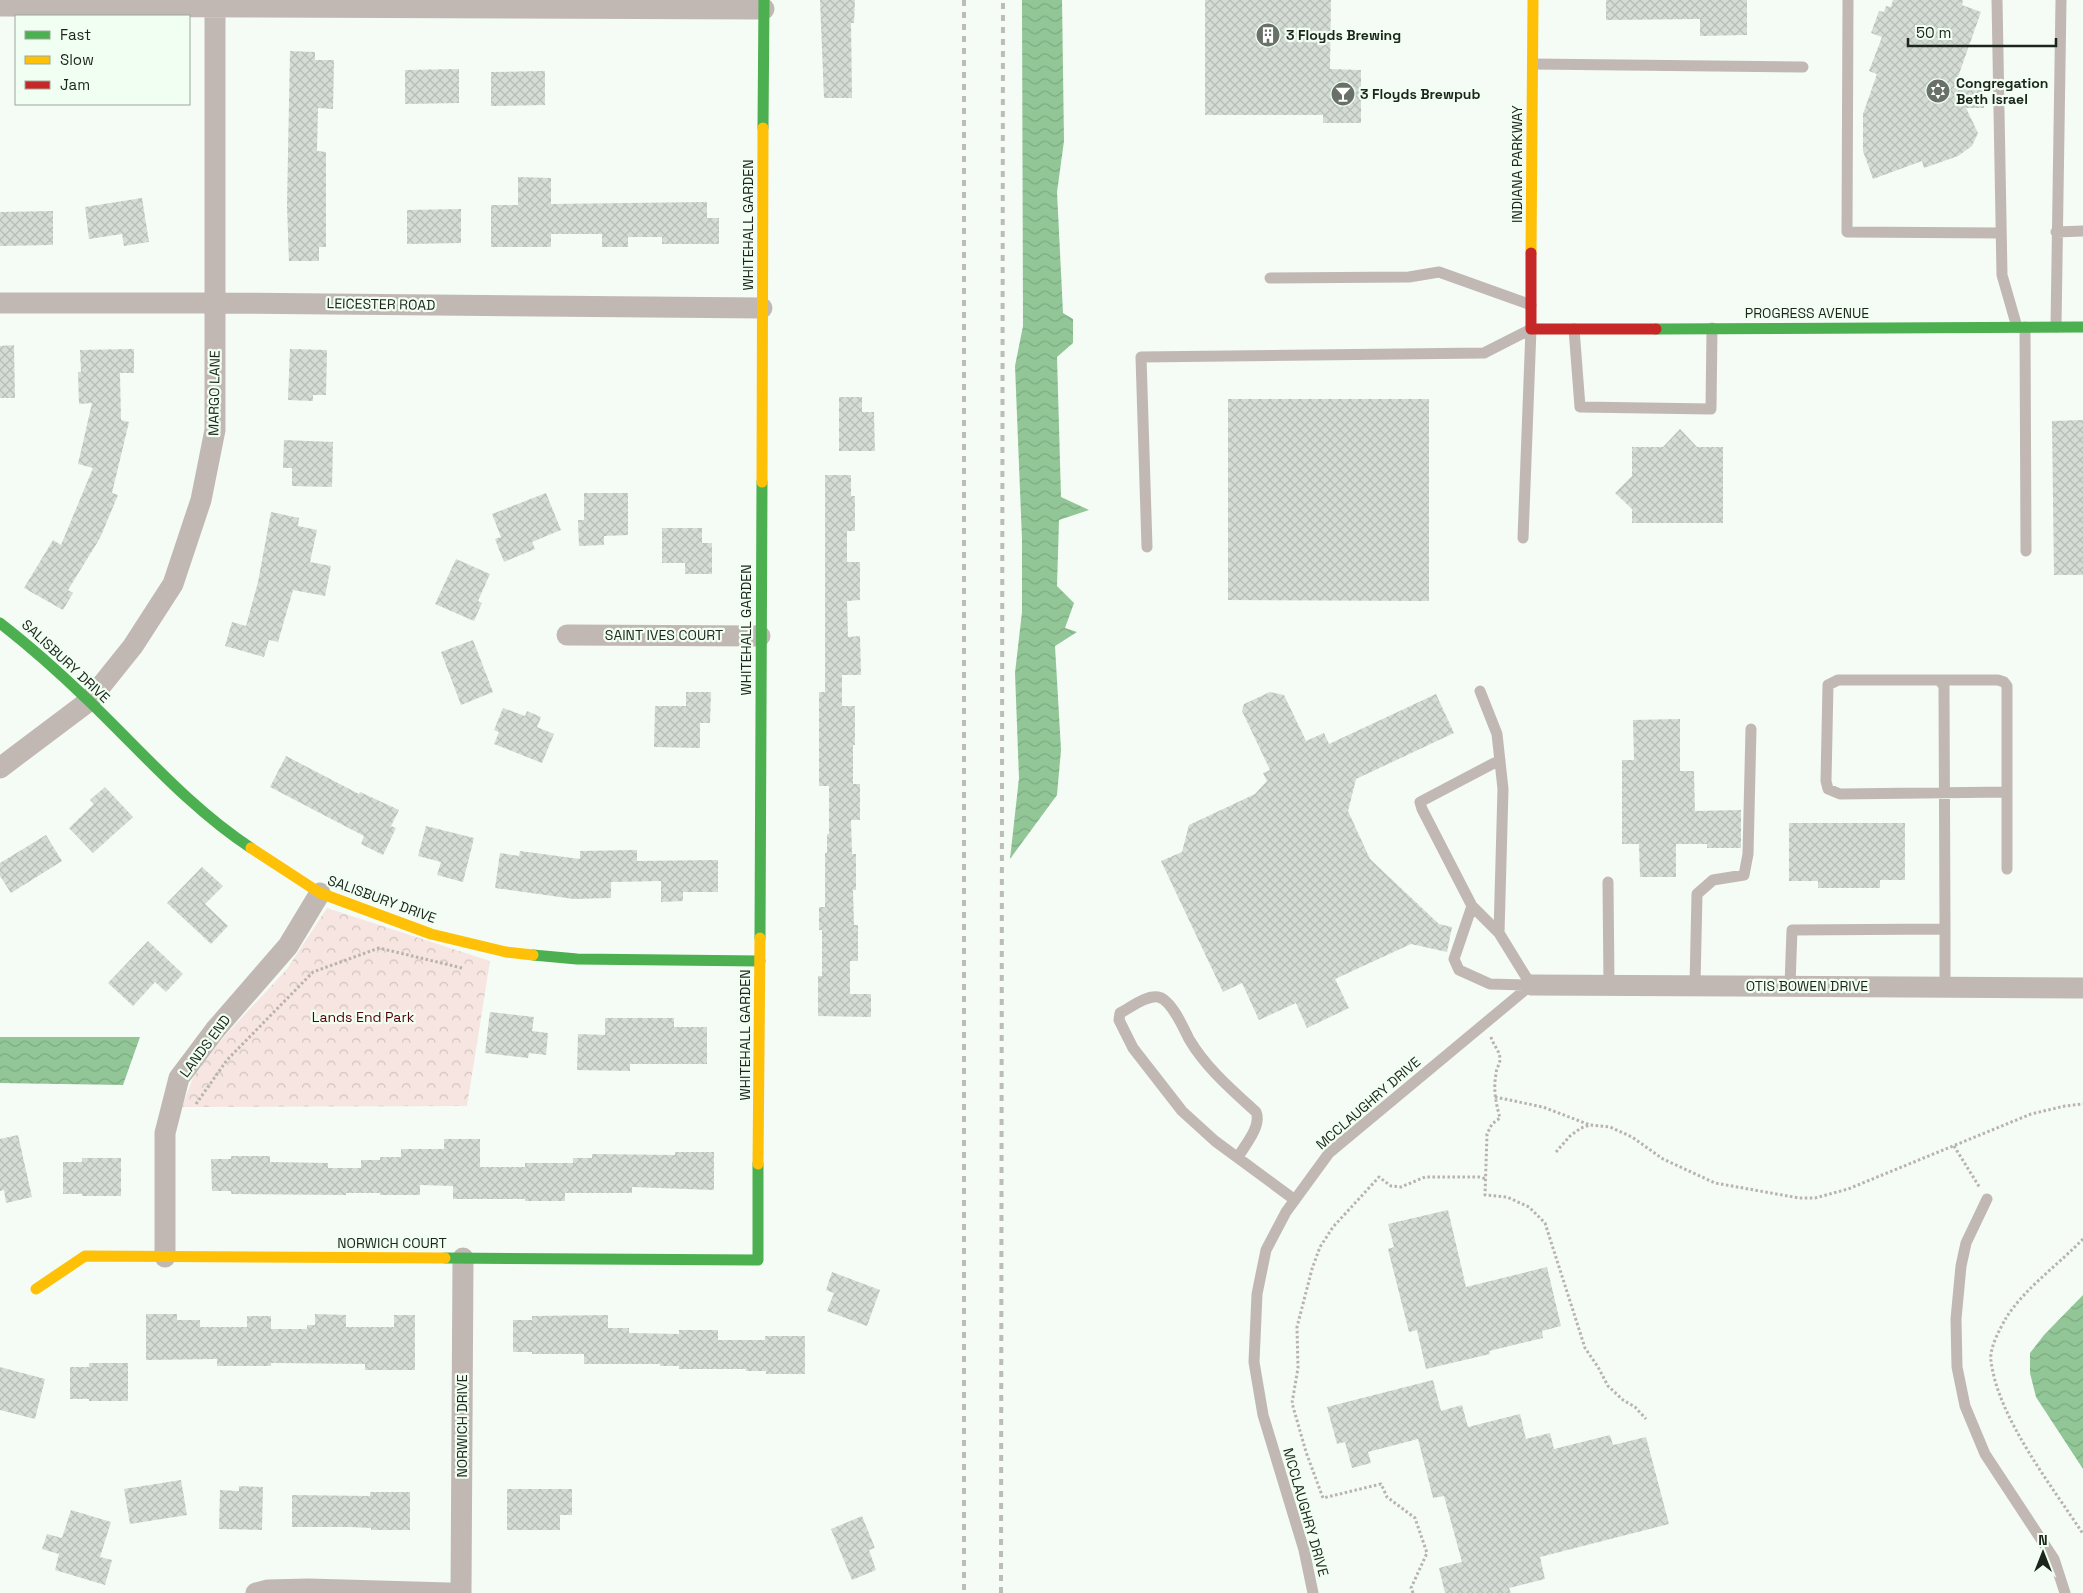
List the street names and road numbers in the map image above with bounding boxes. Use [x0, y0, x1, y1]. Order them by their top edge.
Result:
street label: INDIANA PARKWAY [1508, 105, 1526, 223]
street label: WHITEHALL GARDEN [739, 160, 757, 290]
street label: LEICESTER ROAD [326, 294, 436, 314]
street label: PROGRESS AVENUE [1745, 304, 1869, 322]
street label: MARGO LANE [204, 350, 224, 436]
street label: WHITEHALL GARDEN [737, 565, 755, 695]
street label: SALISBURY DRIVE [18, 615, 114, 707]
street label: SAINT IVES COURT [605, 626, 723, 644]
street label: SALISBURY DRIVE [325, 871, 439, 927]
street label: WHITEHALL GARDEN [736, 970, 754, 1100]
street label: OTIS BOWEN DRIVE [1746, 977, 1868, 995]
street label: LANDS END [176, 1011, 234, 1081]
street label: MCCLAUGHRY DRIVE [1312, 1053, 1424, 1153]
street label: NORWICH COURT [337, 1234, 447, 1252]
street label: NORWICH DRIVE [453, 1374, 471, 1478]
street label: MCCLAUGHRY DRIVE [1279, 1446, 1333, 1578]

